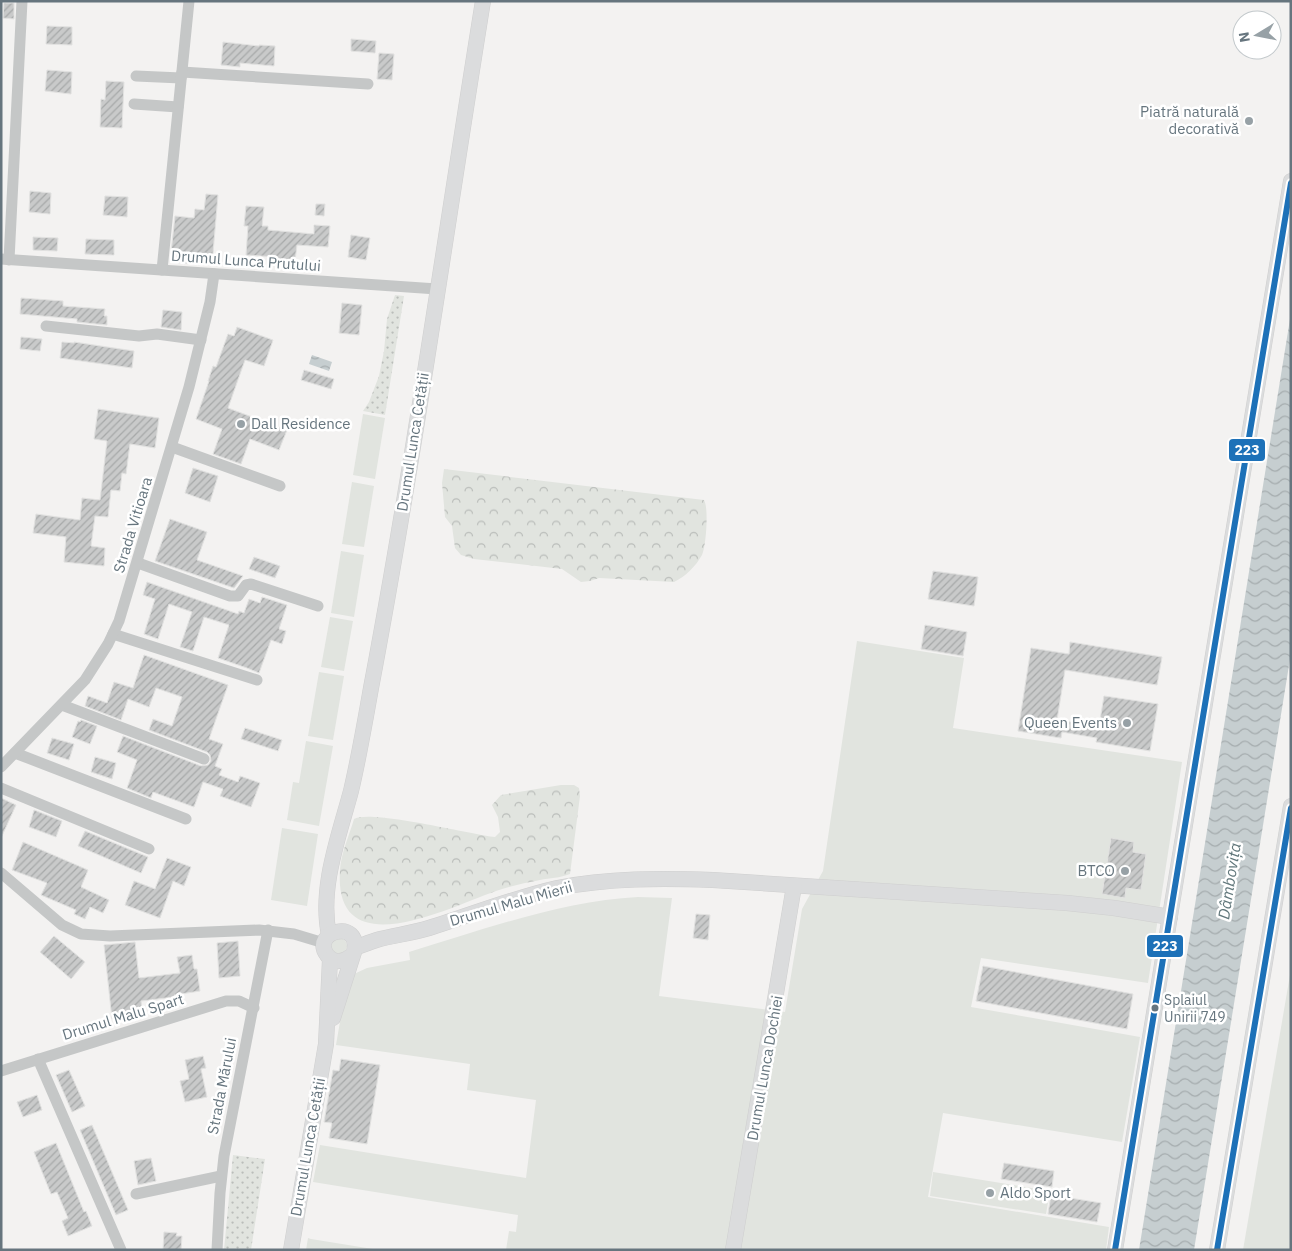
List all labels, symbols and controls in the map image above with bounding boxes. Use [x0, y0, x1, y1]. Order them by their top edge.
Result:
north arrow [1232, 10, 1282, 60]
text: N [1234, 31, 1254, 44]
place label: Piatră naturală decorativă [1140, 102, 1239, 138]
marker: Piatră naturală decorativă [1243, 115, 1255, 127]
street label: Drumul Lunca Prutului [171, 246, 321, 275]
street label: Drumul Lunca Cetății [392, 371, 433, 513]
place label: Dall Residence [251, 414, 351, 433]
marker: Dall Residence [235, 418, 247, 430]
line badge: 223 [1228, 438, 1266, 462]
text: 223 [1234, 441, 1260, 459]
street label: Strada Vitioara [109, 475, 156, 575]
place label: Queen Events [1024, 713, 1117, 732]
marker: Queen Events [1121, 717, 1133, 729]
water label: Dâmbovița [1213, 841, 1245, 921]
place label: BTCO [1078, 861, 1115, 880]
marker: BTCO [1119, 865, 1131, 877]
street label: Drumul Malu Mierii [447, 877, 574, 930]
line badge: 223 [1146, 934, 1184, 958]
text: 223 [1152, 937, 1178, 955]
street label: Drumul Malu Spart [60, 989, 186, 1044]
place label: Splaiul Unirii 749 [1164, 991, 1226, 1026]
street label: Drumul Lunca Dochiei [742, 994, 787, 1142]
marker: Splaiul Unirii 749 [1150, 1003, 1160, 1013]
street label: Strada Mărului [203, 1036, 240, 1136]
street label: Drumul Lunca Cetății [286, 1076, 329, 1218]
place label: Aldo Sport [1000, 1183, 1071, 1202]
marker: Aldo Sport [984, 1187, 996, 1199]

